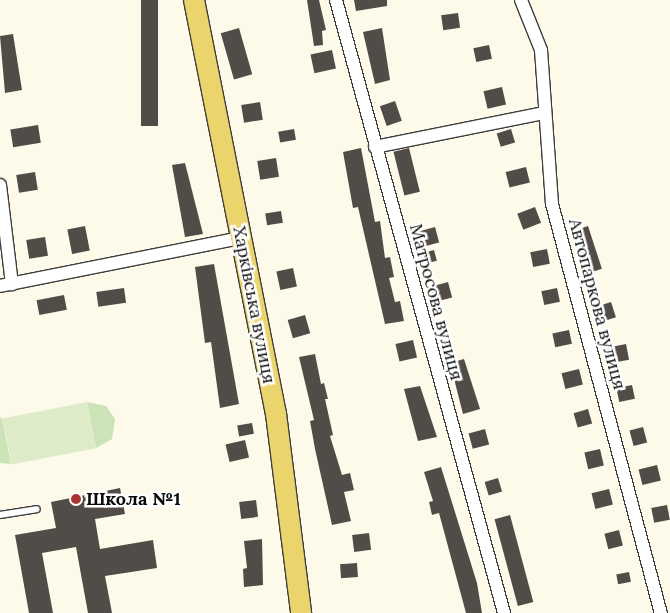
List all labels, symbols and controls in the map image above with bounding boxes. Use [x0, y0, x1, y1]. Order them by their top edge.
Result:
street label: Автопаркова вулиця [564, 216, 630, 392]
street label: Матросова вулиця [405, 221, 467, 383]
street label: Харківська вулиця [228, 224, 280, 386]
place label: Школа №1 [86, 488, 181, 510]
marker: Школа №1 [70, 493, 82, 505]

